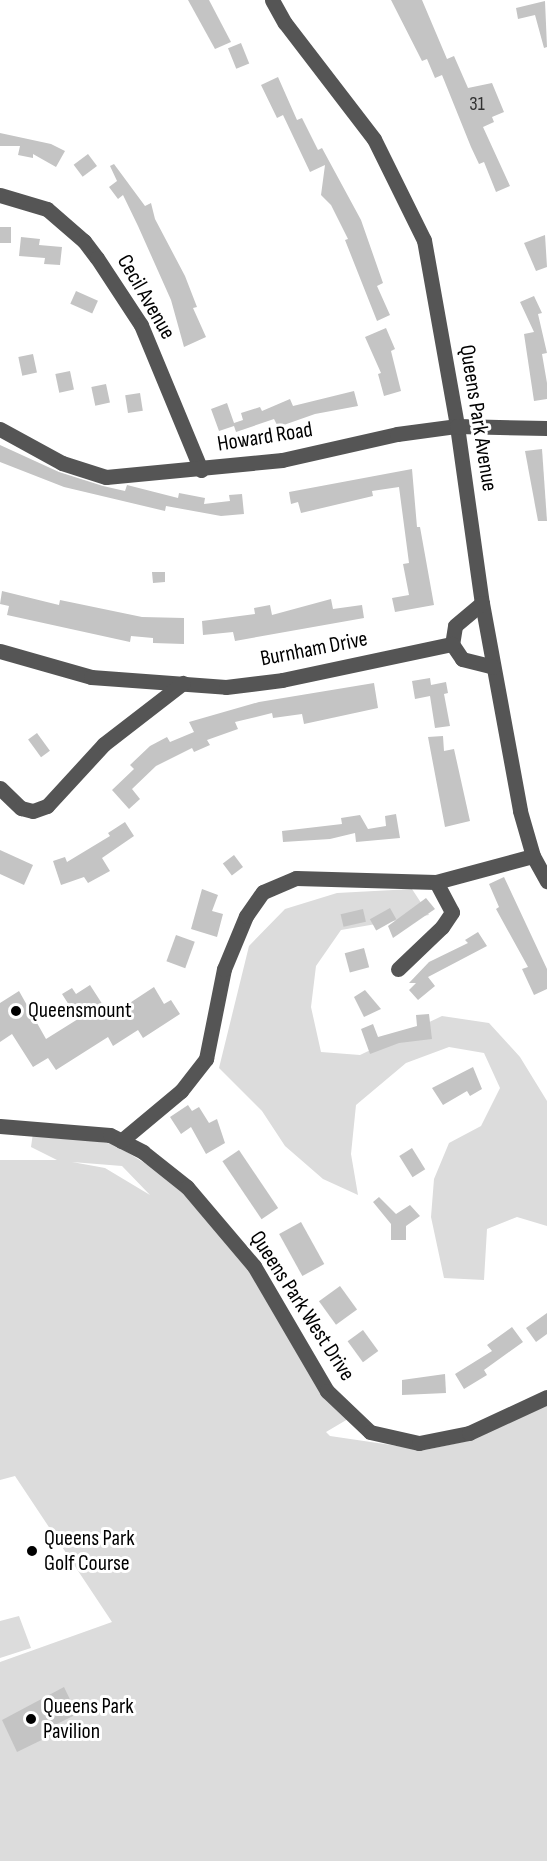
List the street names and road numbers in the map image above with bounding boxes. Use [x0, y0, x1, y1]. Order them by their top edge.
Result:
street label: Cecil Avenue [111, 250, 181, 344]
street label: Queens Park Avenue [453, 343, 503, 493]
street label: Howard Road [216, 416, 314, 458]
street label: Burnham Drive [258, 626, 370, 672]
street label: Queens Park West Drive [244, 1226, 360, 1386]

